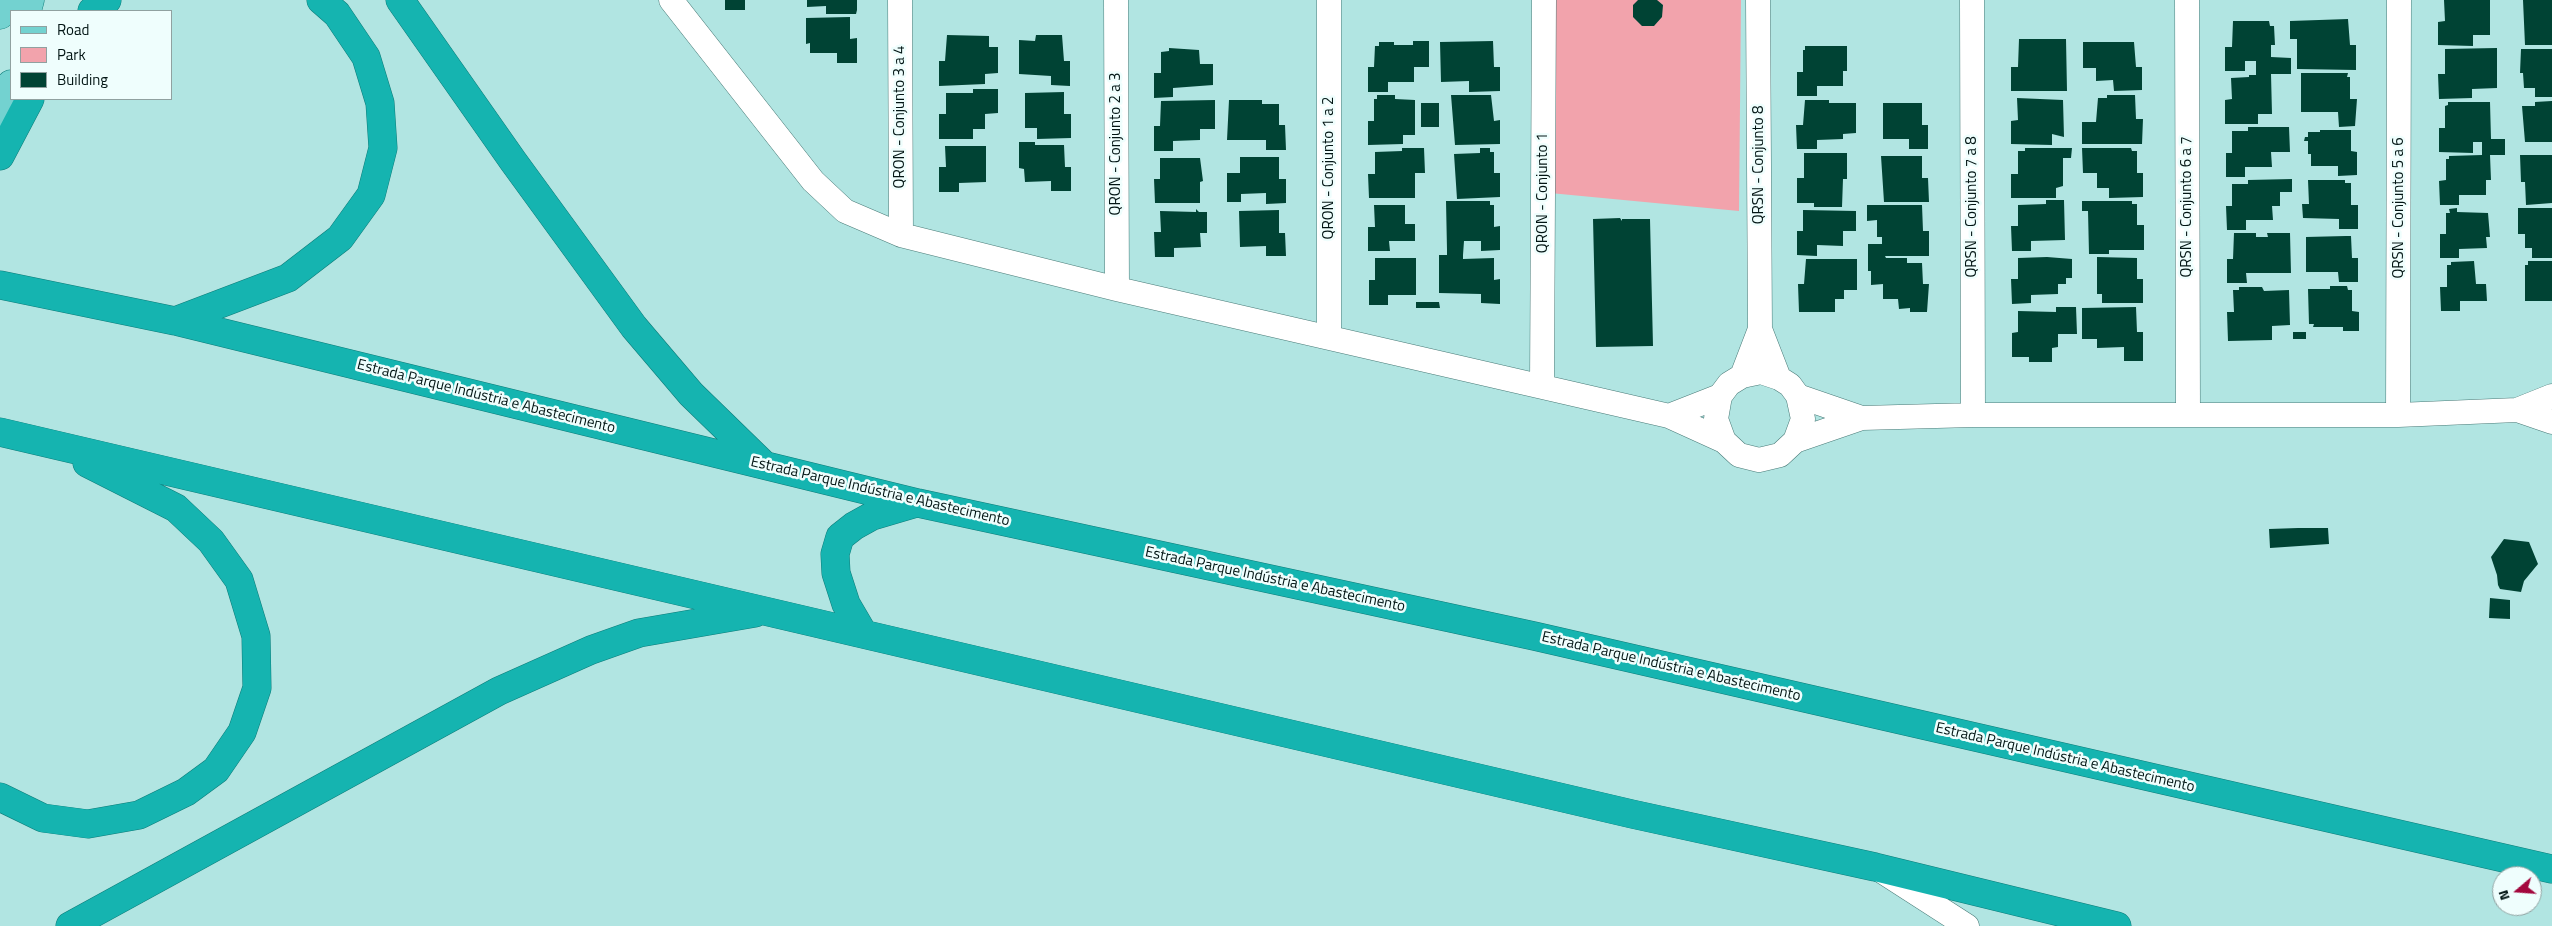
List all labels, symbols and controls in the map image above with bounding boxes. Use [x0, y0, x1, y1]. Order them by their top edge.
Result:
legend [10, 10, 172, 100]
text: Road [57, 18, 89, 41]
text: Park [57, 43, 86, 66]
street label: QRON - Conjunto 3 a 4 [891, 46, 909, 188]
text: Building [57, 68, 108, 91]
street label: QRON - Conjunto 2 a 3 [1107, 73, 1125, 215]
street label: QRON - Conjunto 1 a 2 [1320, 97, 1338, 239]
street label: QRSN - Conjunto 8 [1750, 106, 1768, 224]
street label: QRON - Conjunto 1 [1534, 133, 1552, 253]
street label: QRSN - Conjunto 7 a 8 [1963, 136, 1981, 278]
street label: QRSN - Conjunto 6 a 7 [2178, 136, 2196, 278]
street label: QRSN - Conjunto 5 a 6 [2390, 137, 2408, 279]
street label: Estrada Parque Indústria e Abastecimento [355, 356, 617, 438]
street label: Estrada Parque Indústria e Abastecimento [749, 453, 1011, 531]
street label: Estrada Parque Indústria e Abastecimento [1143, 544, 1407, 616]
street label: Estrada Parque Indústria e Abastecimento [1540, 628, 1802, 706]
street label: Estrada Parque Indústria e Abastecimento [1934, 719, 2196, 797]
north arrow [2492, 866, 2542, 916]
text: N [2492, 888, 2515, 903]

